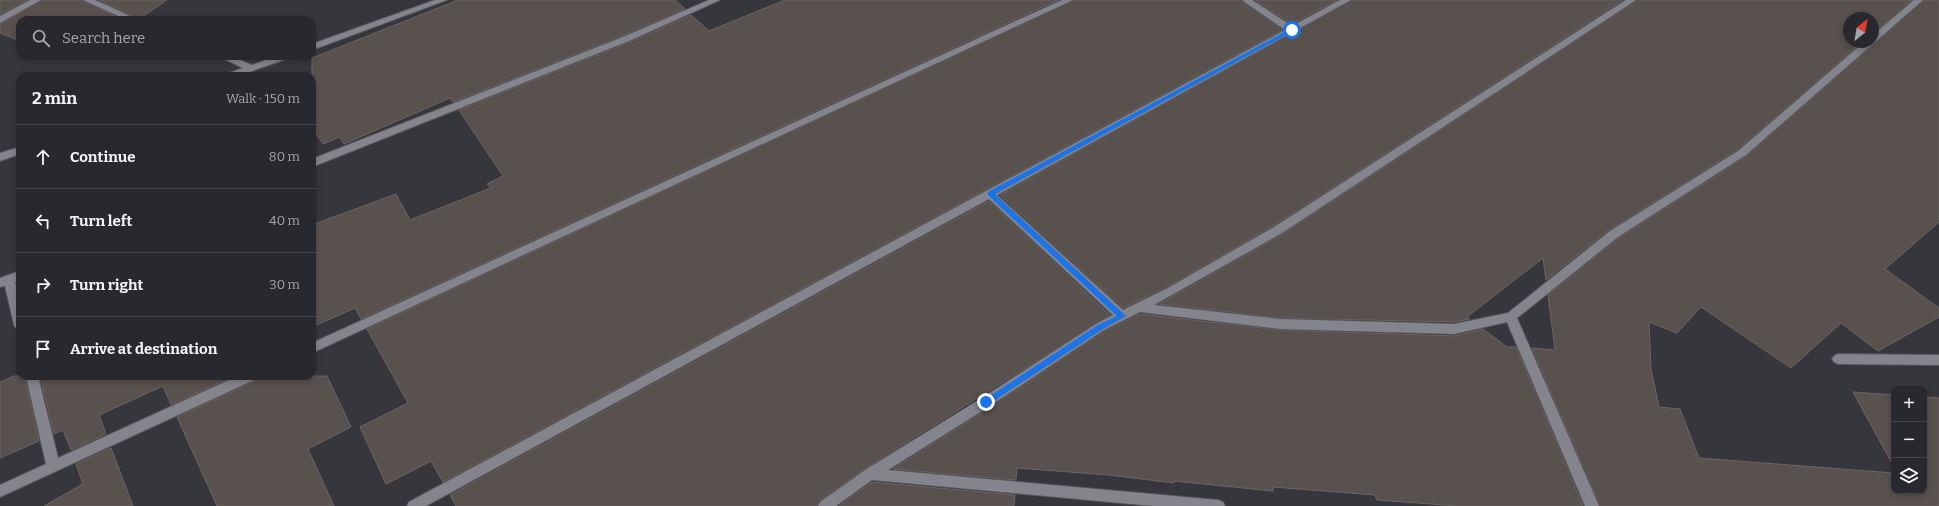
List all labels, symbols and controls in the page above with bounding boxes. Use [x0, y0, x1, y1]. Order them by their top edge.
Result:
north arrow [1843, 12, 1879, 48]
search box [16, 16, 316, 60]
route start [1283, 21, 1301, 39]
icon: search [30, 27, 52, 49]
text: Search here [62, 29, 145, 47]
text: 2 min [32, 88, 77, 109]
text: Walk · 150 m [226, 91, 300, 106]
icon: ahead [32, 146, 54, 168]
text: Continue [70, 148, 136, 166]
text: 80 m [269, 149, 300, 164]
icon: left [32, 210, 54, 232]
text: Turn left [70, 212, 132, 230]
text: 40 m [269, 213, 300, 228]
icon: right [32, 274, 54, 296]
text: Turn right [70, 276, 143, 294]
text: 30 m [269, 277, 300, 292]
icon: arrive [32, 338, 54, 360]
text: Arrive at destination [70, 340, 217, 358]
map controls [1891, 386, 1927, 494]
button: + [1891, 386, 1927, 422]
route end [977, 393, 995, 411]
button: − [1891, 422, 1927, 458]
button: layers [1891, 458, 1927, 494]

